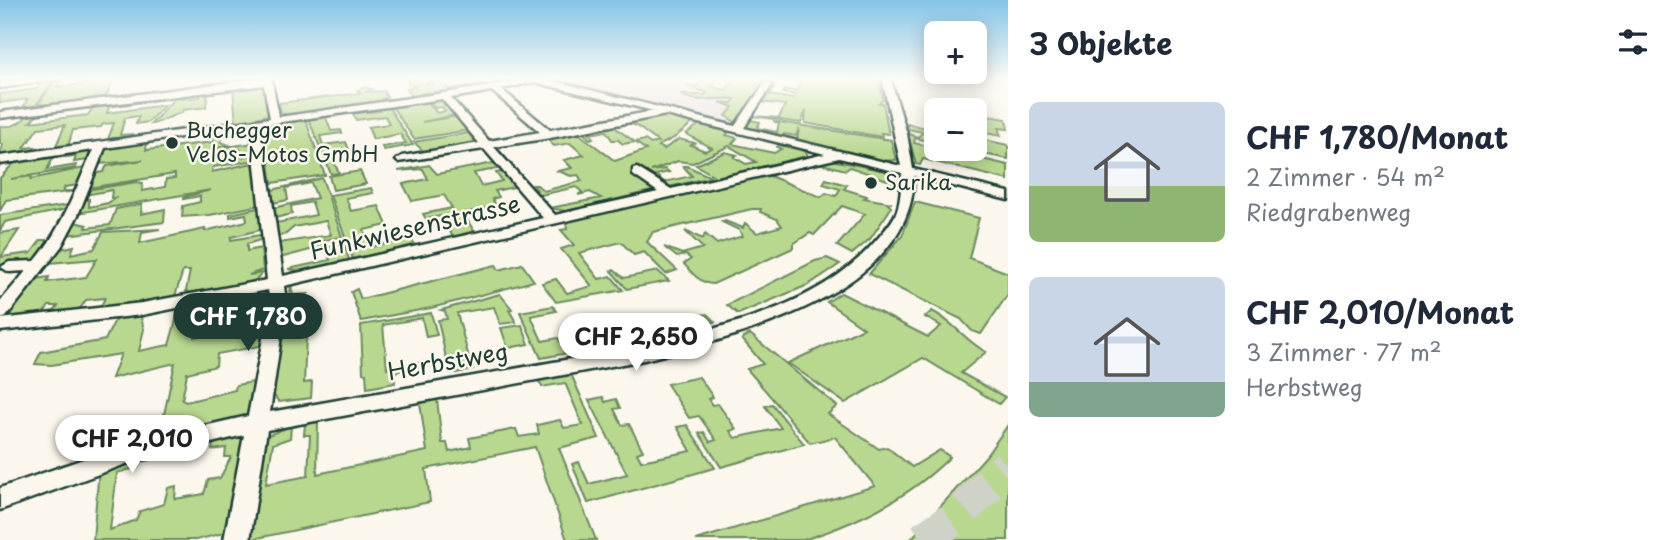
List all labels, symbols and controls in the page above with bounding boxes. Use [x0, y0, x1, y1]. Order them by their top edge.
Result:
text: 3 Objekte [1029, 20, 1173, 65]
map controls [924, 21, 987, 161]
button: + [924, 21, 987, 84]
icon: filters [1614, 23, 1652, 61]
button: − [924, 98, 987, 161]
place label: Buchegger Velos-Motos GmbH [186, 113, 379, 169]
text: CHF 1,780/Monat [1246, 114, 1508, 159]
icon: home [1085, 130, 1169, 214]
marker: Buchegger Velos-Motos GmbH [164, 135, 180, 151]
text: 2 Zimmer · 54 m² [1246, 159, 1445, 194]
place label: Sarika [885, 165, 952, 197]
marker: Sarika [863, 175, 879, 191]
street label: Funkwiesenstrasse [306, 184, 523, 268]
text: Riedgrabenweg [1246, 194, 1411, 229]
text: CHF 2,010/Monat [1246, 289, 1514, 334]
pin: CHF 1,780 [168, 294, 328, 353]
text: CHF 1,780 [189, 298, 307, 333]
icon: home [1085, 305, 1169, 389]
pin: CHF 2,650 [556, 314, 716, 373]
text: CHF 2,650 [574, 318, 698, 353]
street label: Herbstweg [384, 332, 511, 388]
text: 3 Zimmer · 77 m² [1246, 334, 1442, 369]
text: Herbstweg [1246, 369, 1363, 404]
pin: CHF 2,010 [52, 416, 212, 475]
text: CHF 2,010 [71, 420, 193, 455]

